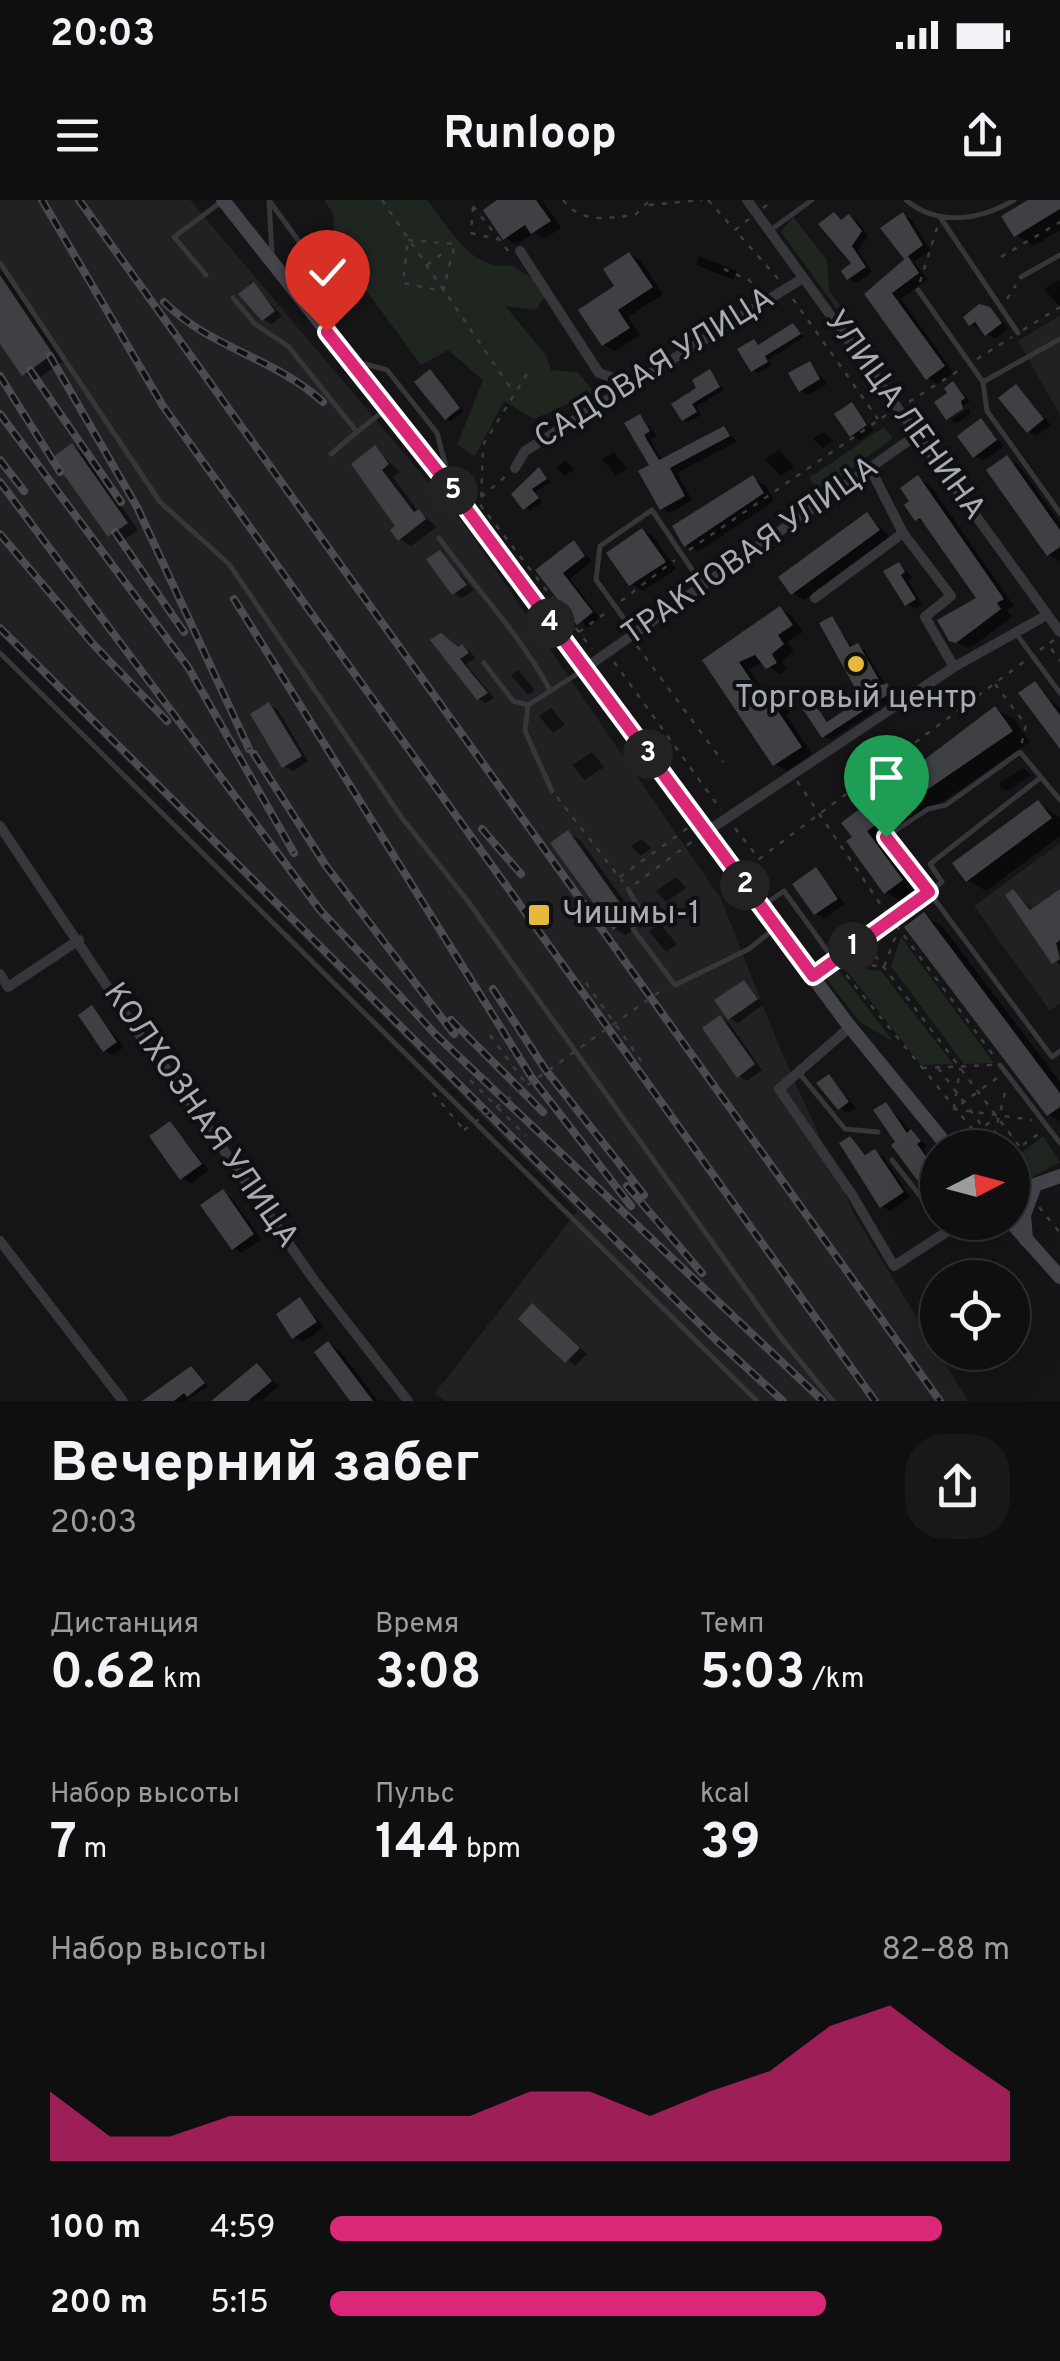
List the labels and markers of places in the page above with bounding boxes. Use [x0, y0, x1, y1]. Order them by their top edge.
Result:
pin [285, 230, 370, 333]
pin: 5 [428, 466, 478, 516]
pin: 4 [525, 598, 575, 648]
marker: Торговый центр [845, 653, 867, 675]
place label: Торговый центр [735, 679, 977, 719]
pin: 3 [623, 729, 673, 779]
pin [844, 735, 929, 838]
pin: 2 [720, 860, 770, 910]
place label: Чишмы-1 [562, 895, 700, 935]
marker: Чишмы-1 [526, 902, 552, 928]
pin: 1 [828, 922, 878, 972]

